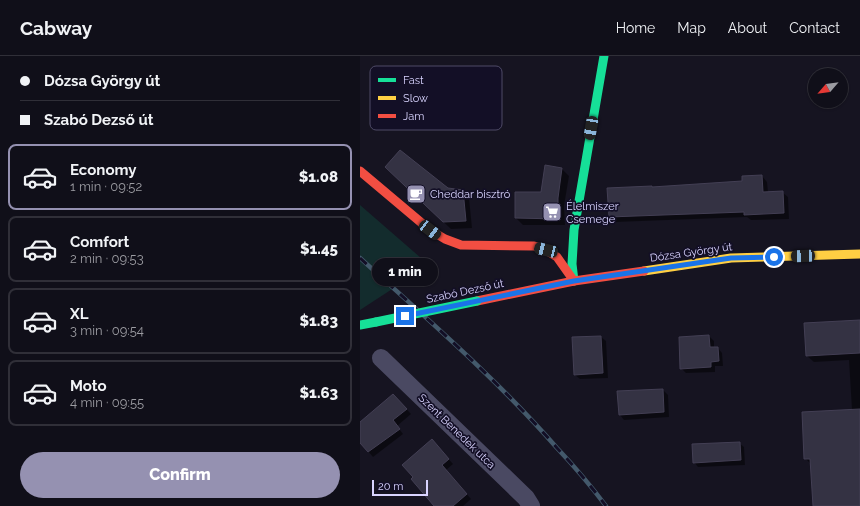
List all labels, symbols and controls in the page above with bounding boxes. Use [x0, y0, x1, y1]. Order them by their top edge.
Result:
text: Cabway [20, 17, 92, 39]
text: Home [616, 20, 655, 36]
text: Map [677, 20, 706, 36]
text: About [728, 20, 767, 36]
text: Contact [789, 20, 840, 36]
legend [370, 66, 502, 130]
north arrow [808, 68, 848, 108]
map controls [808, 68, 848, 108]
text: Dózsa György út [44, 72, 160, 90]
text: Fast [403, 74, 424, 87]
text: Slow [403, 92, 428, 105]
text: Jam [403, 110, 424, 123]
text: Szabó Dezső út [44, 111, 153, 129]
car [583, 115, 599, 141]
icon: car [22, 159, 58, 195]
text: Economy [70, 161, 137, 179]
text: $1.08 [299, 168, 338, 186]
text: 1 min · 09:52 [70, 179, 142, 194]
cafe icon: Cheddar bisztró [405, 183, 427, 205]
place label: Cheddar bisztró [430, 188, 511, 201]
place label: Élelmiszer Csemege [566, 199, 619, 226]
supermarket icon: Élelmiszer Csemege [541, 201, 563, 223]
car [417, 218, 443, 242]
icon: car [22, 231, 58, 267]
text: Comfort [70, 233, 129, 251]
text: $1.45 [300, 240, 338, 258]
street label: Dózsa György út [649, 240, 733, 265]
car [533, 241, 559, 259]
route start [765, 248, 783, 266]
car [791, 250, 815, 262]
text: 2 min · 09:53 [70, 251, 144, 266]
callout: 1 min [372, 258, 438, 286]
text: 1 min [388, 264, 422, 279]
street label: Szabó Dezső út [425, 277, 505, 306]
icon: car [22, 303, 58, 339]
text: XL [70, 305, 88, 323]
route end [396, 307, 414, 325]
text: $1.83 [299, 312, 338, 330]
text: 3 min · 09:54 [70, 323, 144, 338]
icon: car [22, 375, 58, 411]
text: Moto [70, 377, 107, 395]
text: $1.63 [300, 384, 338, 402]
street label: Szent Benedek utca [415, 391, 498, 471]
text: 4 min · 09:55 [70, 395, 144, 410]
button: Confirm [20, 452, 340, 498]
scale bar [372, 478, 428, 497]
text: 20 m [378, 480, 403, 493]

